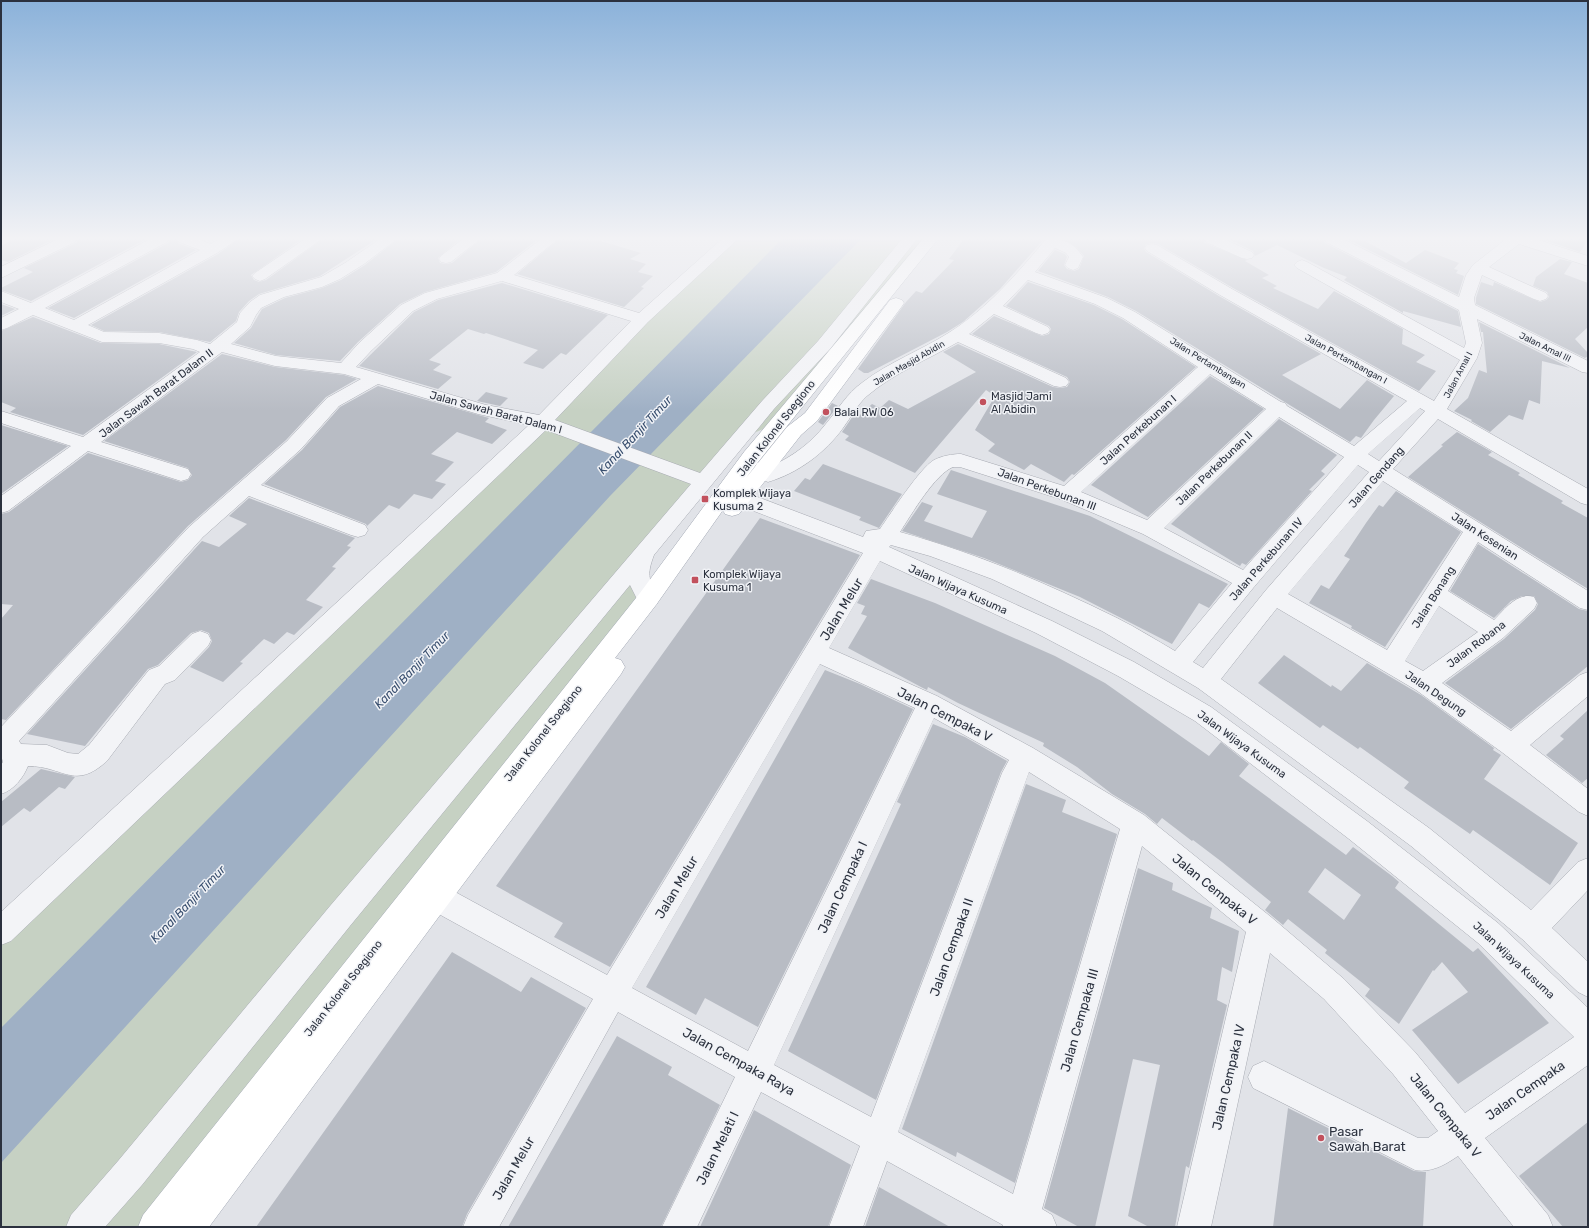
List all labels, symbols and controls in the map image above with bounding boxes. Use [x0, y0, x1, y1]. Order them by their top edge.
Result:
street label: Jalan Amal III [1518, 330, 1572, 364]
street label: Jalan Pertambangan I [1303, 332, 1389, 386]
street label: Jalan Pertambangan [1168, 336, 1248, 390]
street label: Jalan Masjid Abidin [872, 339, 946, 387]
street label: Jalan Sawah Barat Dalam II [97, 346, 216, 441]
street label: Jalan Amal I [1442, 350, 1474, 400]
street label: Jalan Kolonel Soegiono [735, 378, 818, 479]
street label: Jalan Sawah Barat Dalam I [428, 389, 563, 436]
place label: Masjid Jami Al Abidin [991, 390, 1052, 416]
water label: Kanal Banjir Timur [595, 393, 675, 477]
street label: Jalan Perkebunan I [1097, 393, 1179, 468]
marker: Masjid Jami Al Abidin [978, 397, 988, 407]
place label: Balai RW 06 [834, 406, 894, 419]
marker: Balai RW 06 [821, 407, 831, 417]
street label: Jalan Perkebunan II [1173, 429, 1255, 508]
street label: Jalan Gendang [1346, 444, 1407, 511]
street label: Jalan Perkebunan III [996, 466, 1098, 513]
place label: Komplek Wijaya Kusuma 2 [713, 487, 791, 513]
marker: Komplek Wijaya Kusuma 2 [700, 494, 710, 504]
street label: Jalan Kesenian [1449, 510, 1521, 563]
street label: Jalan Perkebunan IV [1227, 515, 1306, 603]
street label: Jalan Wijaya Kusuma [906, 562, 1009, 617]
street label: Jalan Bonang [1409, 564, 1458, 631]
place label: Komplek Wijaya Kusuma 1 [703, 568, 781, 594]
marker: Komplek Wijaya Kusuma 1 [690, 575, 700, 585]
street label: Jalan Melur [817, 575, 866, 643]
street label: Jalan Robana [1444, 618, 1508, 671]
water label: Kanal Banjir Timur [372, 628, 453, 711]
street label: Jalan Degung [1403, 668, 1469, 719]
street label: Jalan Kolonel Soegiono [502, 683, 585, 784]
street label: Jalan Cempaka V [895, 684, 995, 745]
street label: Jalan Wijaya Kusuma [1195, 708, 1289, 781]
street label: Jalan Cempaka I [815, 839, 870, 936]
street label: Jalan Cempaka V [1169, 851, 1260, 928]
street label: Jalan Melur [652, 853, 701, 921]
water label: Kanal Banjir Timur [148, 862, 229, 945]
street label: Jalan Cempaka II [927, 896, 976, 998]
street label: Jalan Wijaya Kusuma [1470, 919, 1557, 1002]
street label: Jalan Kolonel Soegiono [302, 938, 385, 1039]
street label: Jalan Cempaka III [1058, 967, 1101, 1074]
street label: Jalan Cempaka IV [1209, 1022, 1248, 1132]
street label: Jalan Cempaka Raya [680, 1024, 797, 1098]
street label: Jalan Cempaka [1483, 1058, 1568, 1123]
street label: Jalan Cempaka V [1407, 1070, 1485, 1161]
street label: Jalan Melati I [693, 1109, 742, 1187]
place label: Pasar Sawah Barat [1329, 1124, 1406, 1154]
marker: Pasar Sawah Barat [1316, 1133, 1326, 1143]
street label: Jalan Melur [489, 1134, 538, 1202]

